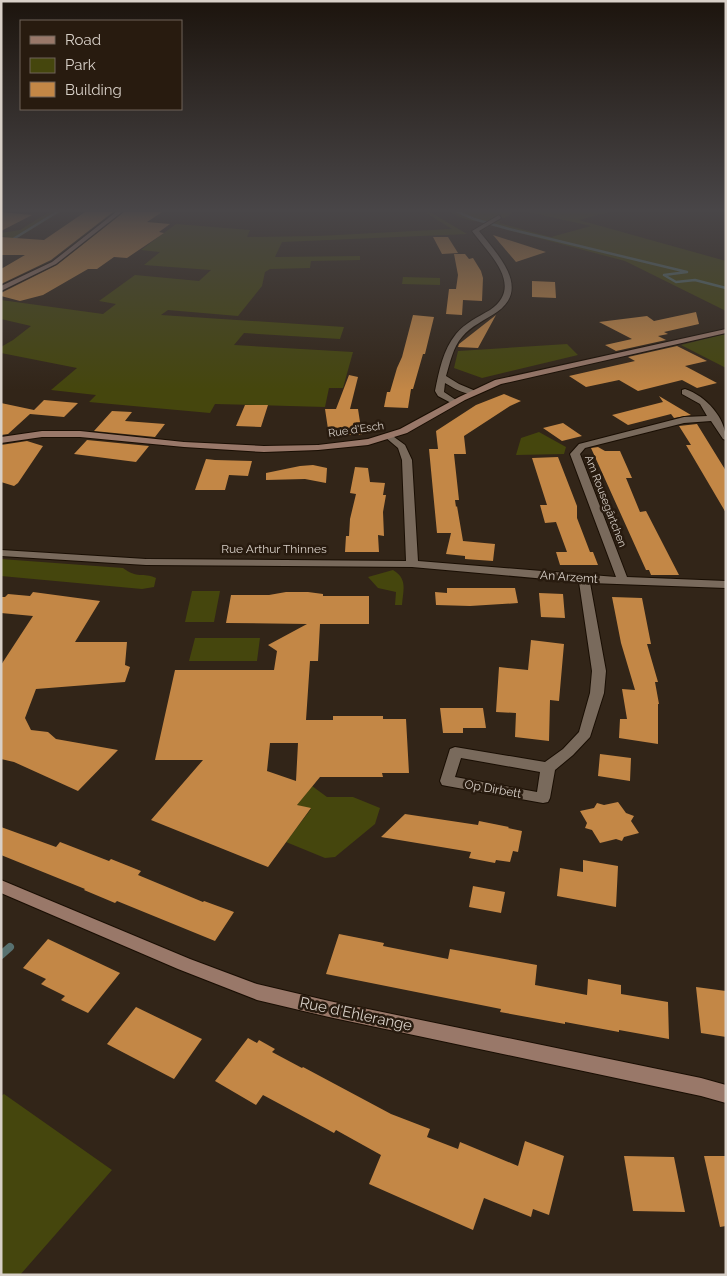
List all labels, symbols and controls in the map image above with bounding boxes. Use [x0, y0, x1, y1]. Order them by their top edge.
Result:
legend [20, 20, 182, 110]
text: Road [65, 31, 101, 49]
text: Park [65, 56, 96, 74]
text: Building [65, 81, 122, 99]
street label: Rue d'Esch [327, 419, 385, 440]
street label: Am Rousegärtchen [582, 453, 629, 549]
street label: Rue Arthur Thinnes [221, 542, 327, 556]
street label: An Arzemt [540, 568, 598, 586]
street label: Op Dirbett [464, 777, 522, 801]
street label: Rue d'Ehlerange [298, 993, 414, 1035]

